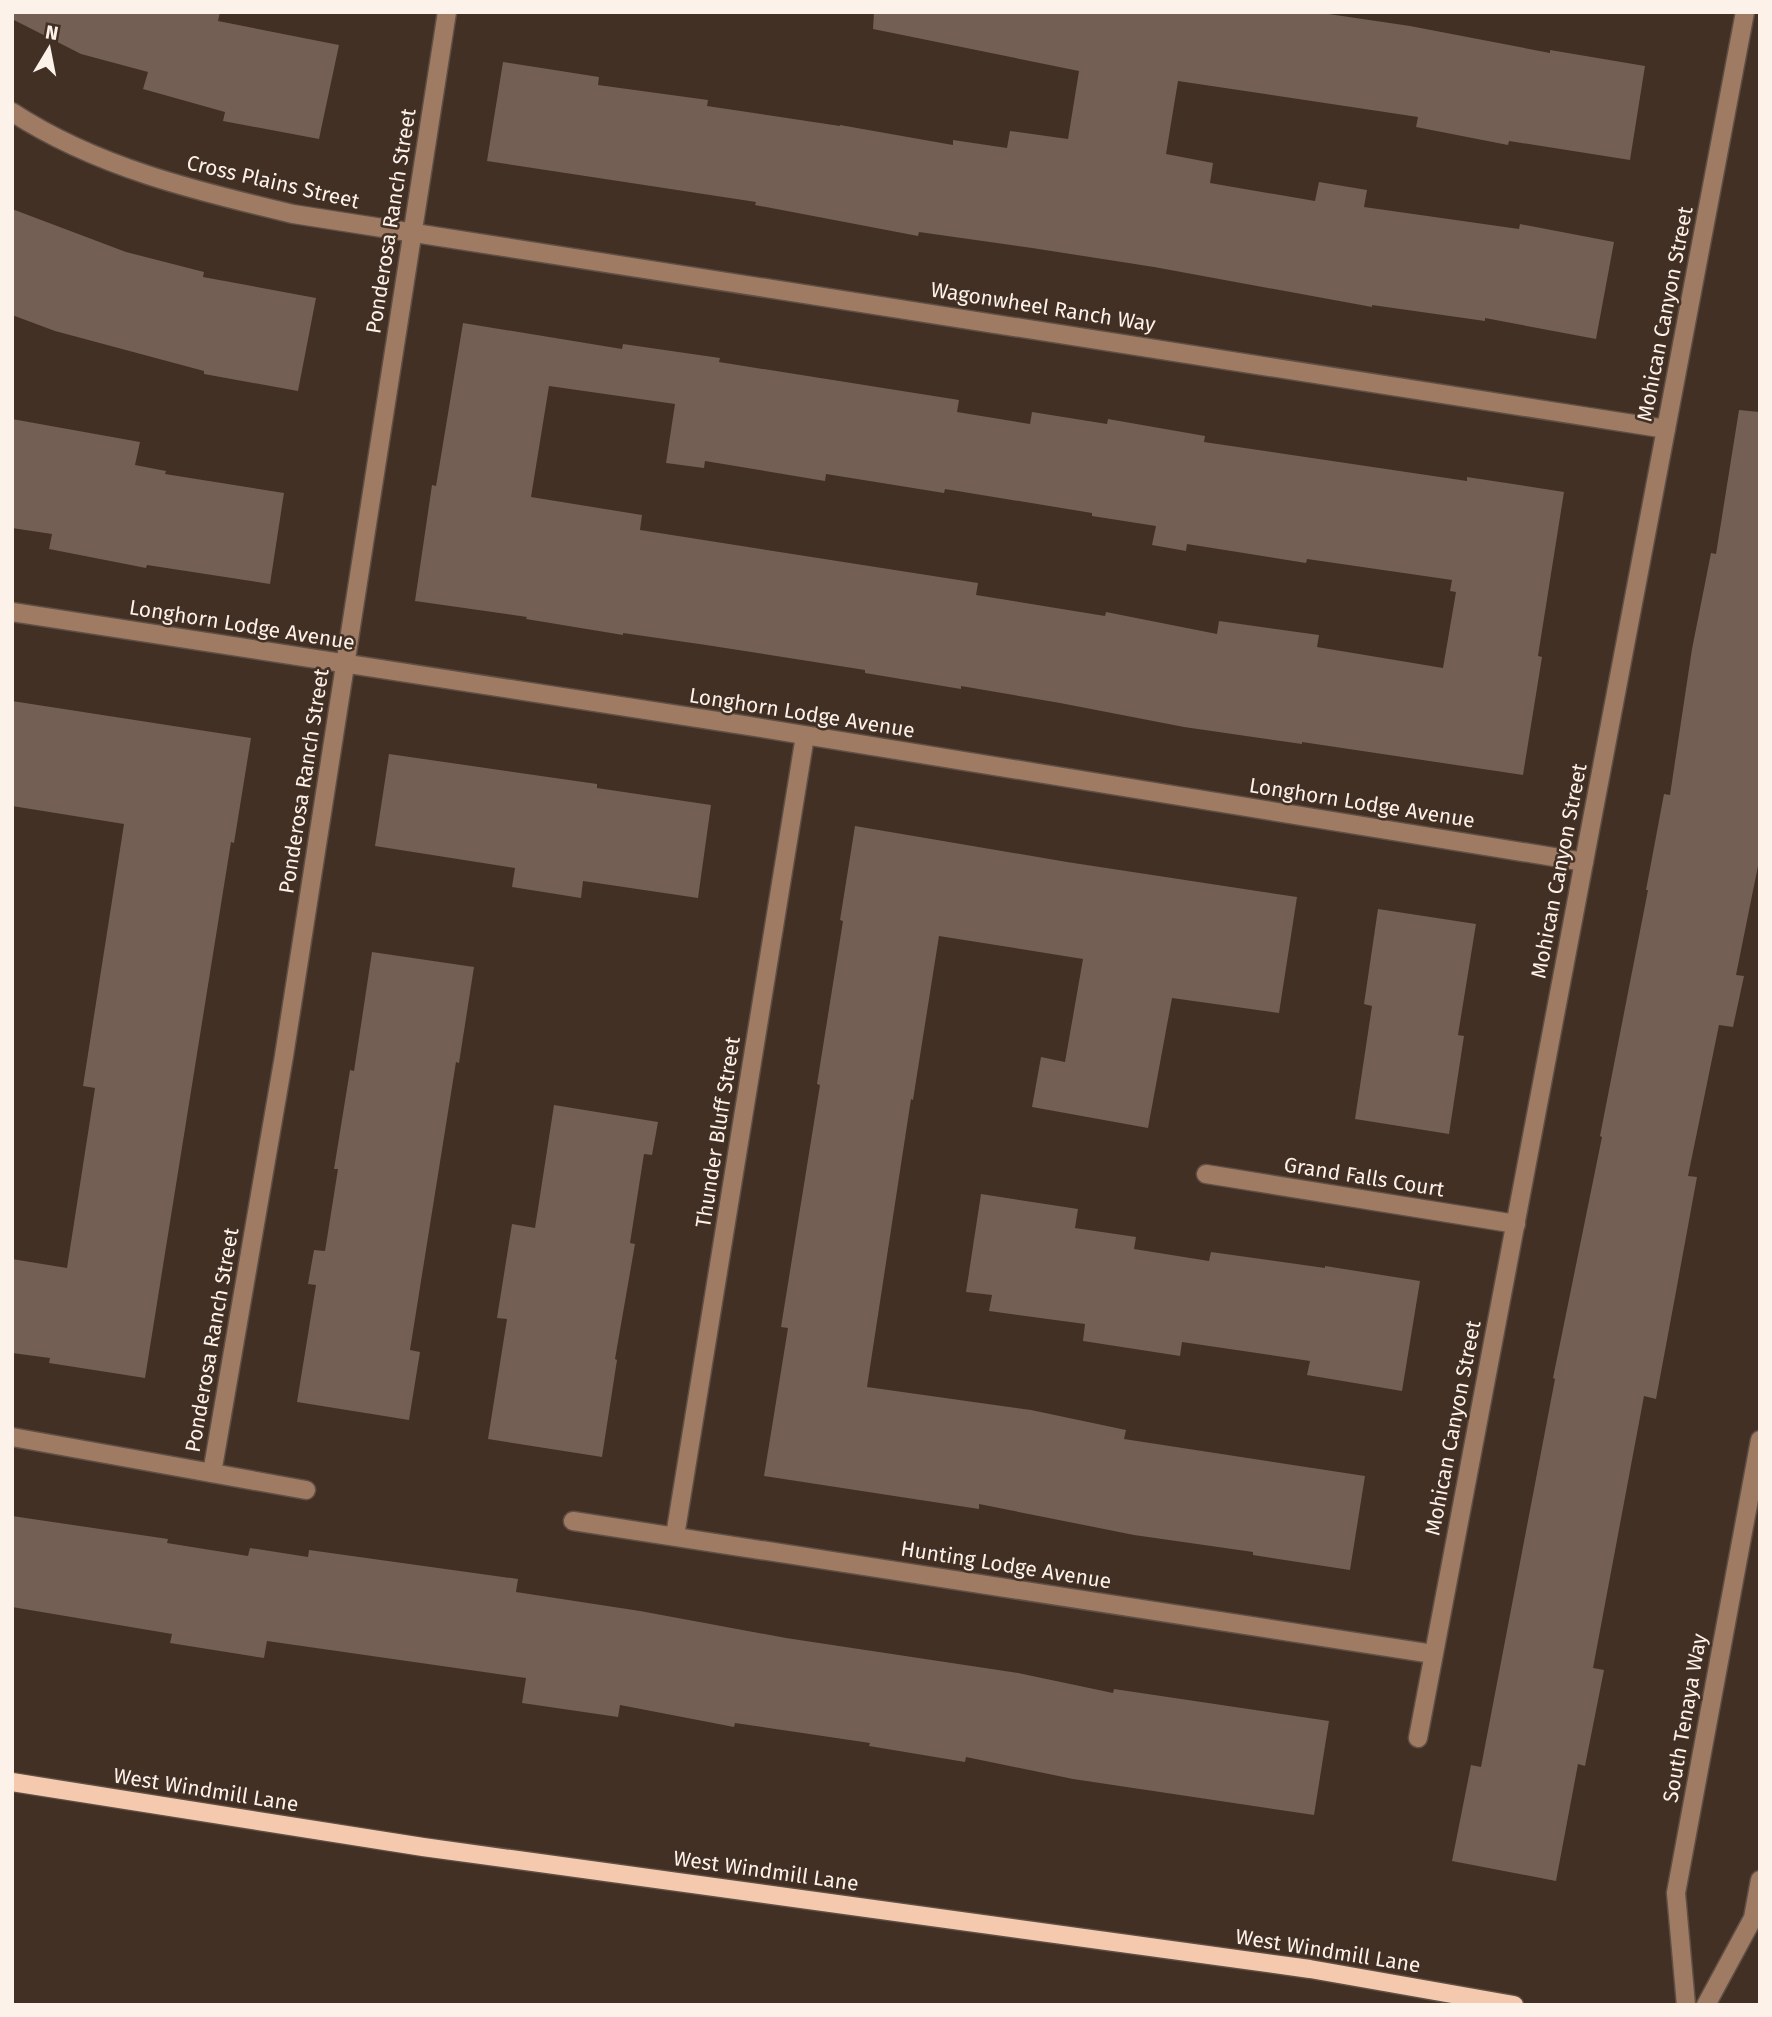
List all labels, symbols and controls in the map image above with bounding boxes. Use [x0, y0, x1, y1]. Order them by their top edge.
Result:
north arrow [14, 14, 84, 84]
text: N [44, 20, 60, 45]
street label: Ponderosa Ranch Street [360, 106, 422, 335]
street label: Cross Plains Street [184, 150, 362, 215]
street label: Mohican Canyon Street [1631, 204, 1699, 424]
street label: Wagonwheel Ranch Way [929, 276, 1158, 338]
street label: Longhorn Lodge Avenue [127, 594, 357, 656]
street label: Ponderosa Ranch Street [273, 666, 335, 895]
street label: Longhorn Lodge Avenue [687, 682, 917, 744]
street label: Mohican Canyon Street [1525, 761, 1593, 981]
street label: Longhorn Lodge Avenue [1247, 772, 1477, 834]
street label: Thunder Bluff Street [690, 1034, 746, 1229]
street label: Grand Falls Court [1282, 1151, 1446, 1203]
street label: Ponderosa Ranch Street [179, 1225, 245, 1454]
street label: Mohican Canyon Street [1419, 1318, 1487, 1538]
street label: Hunting Lodge Avenue [899, 1535, 1113, 1595]
street label: South Tenaya Way [1657, 1631, 1713, 1805]
street label: West Windmill Lane [112, 1763, 300, 1817]
street label: West Windmill Lane [672, 1845, 860, 1897]
street label: West Windmill Lane [1234, 1924, 1422, 1978]

